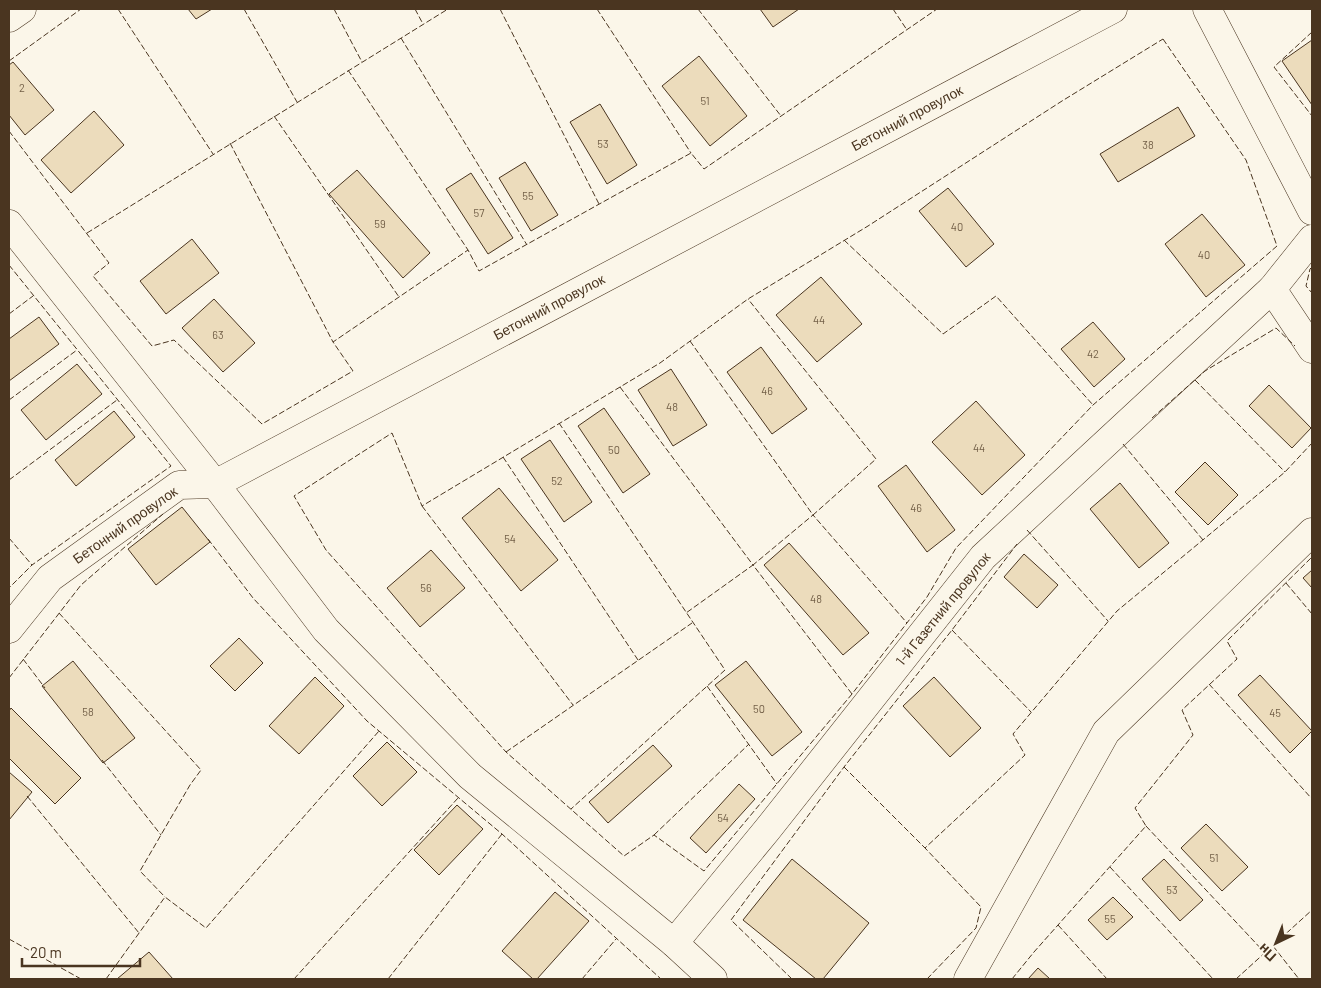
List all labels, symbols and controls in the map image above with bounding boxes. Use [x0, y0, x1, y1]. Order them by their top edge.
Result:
house number: 2 [19, 81, 25, 94]
street label: Бетонний провулок [848, 81, 966, 154]
house number: 51 [700, 94, 710, 107]
house number: 53 [597, 137, 609, 150]
house number: 38 [1142, 138, 1154, 151]
house number: 55 [522, 189, 534, 202]
house number: 57 [474, 206, 484, 219]
house number: 59 [374, 217, 386, 230]
house number: 40 [951, 220, 963, 233]
house number: 40 [1198, 248, 1210, 261]
street label: Бетонний провулок [490, 270, 608, 343]
house number: 44 [813, 313, 825, 326]
house number: 63 [212, 328, 224, 341]
house number: 42 [1087, 347, 1099, 360]
house number: 46 [761, 384, 773, 397]
house number: 48 [666, 400, 678, 413]
house number: 44 [973, 441, 985, 454]
house number: 50 [608, 443, 620, 456]
house number: 52 [551, 474, 563, 487]
street label: Бетонний провулок [69, 482, 181, 567]
house number: 46 [910, 501, 922, 514]
house number: 54 [504, 532, 516, 545]
street label: 1-й Газетний провулок [892, 548, 994, 669]
house number: 56 [420, 581, 432, 594]
house number: 48 [810, 592, 822, 605]
house number: 50 [753, 702, 765, 715]
house number: 58 [82, 705, 94, 718]
house number: 45 [1269, 706, 1281, 719]
house number: 54 [717, 811, 729, 824]
house number: 51 [1209, 851, 1219, 864]
house number: 53 [1166, 883, 1178, 896]
house number: 55 [1104, 912, 1116, 925]
north arrow [1251, 918, 1301, 968]
scale bar [22, 936, 140, 968]
text: Пн [1254, 940, 1279, 965]
text: 20 m [30, 943, 62, 961]

